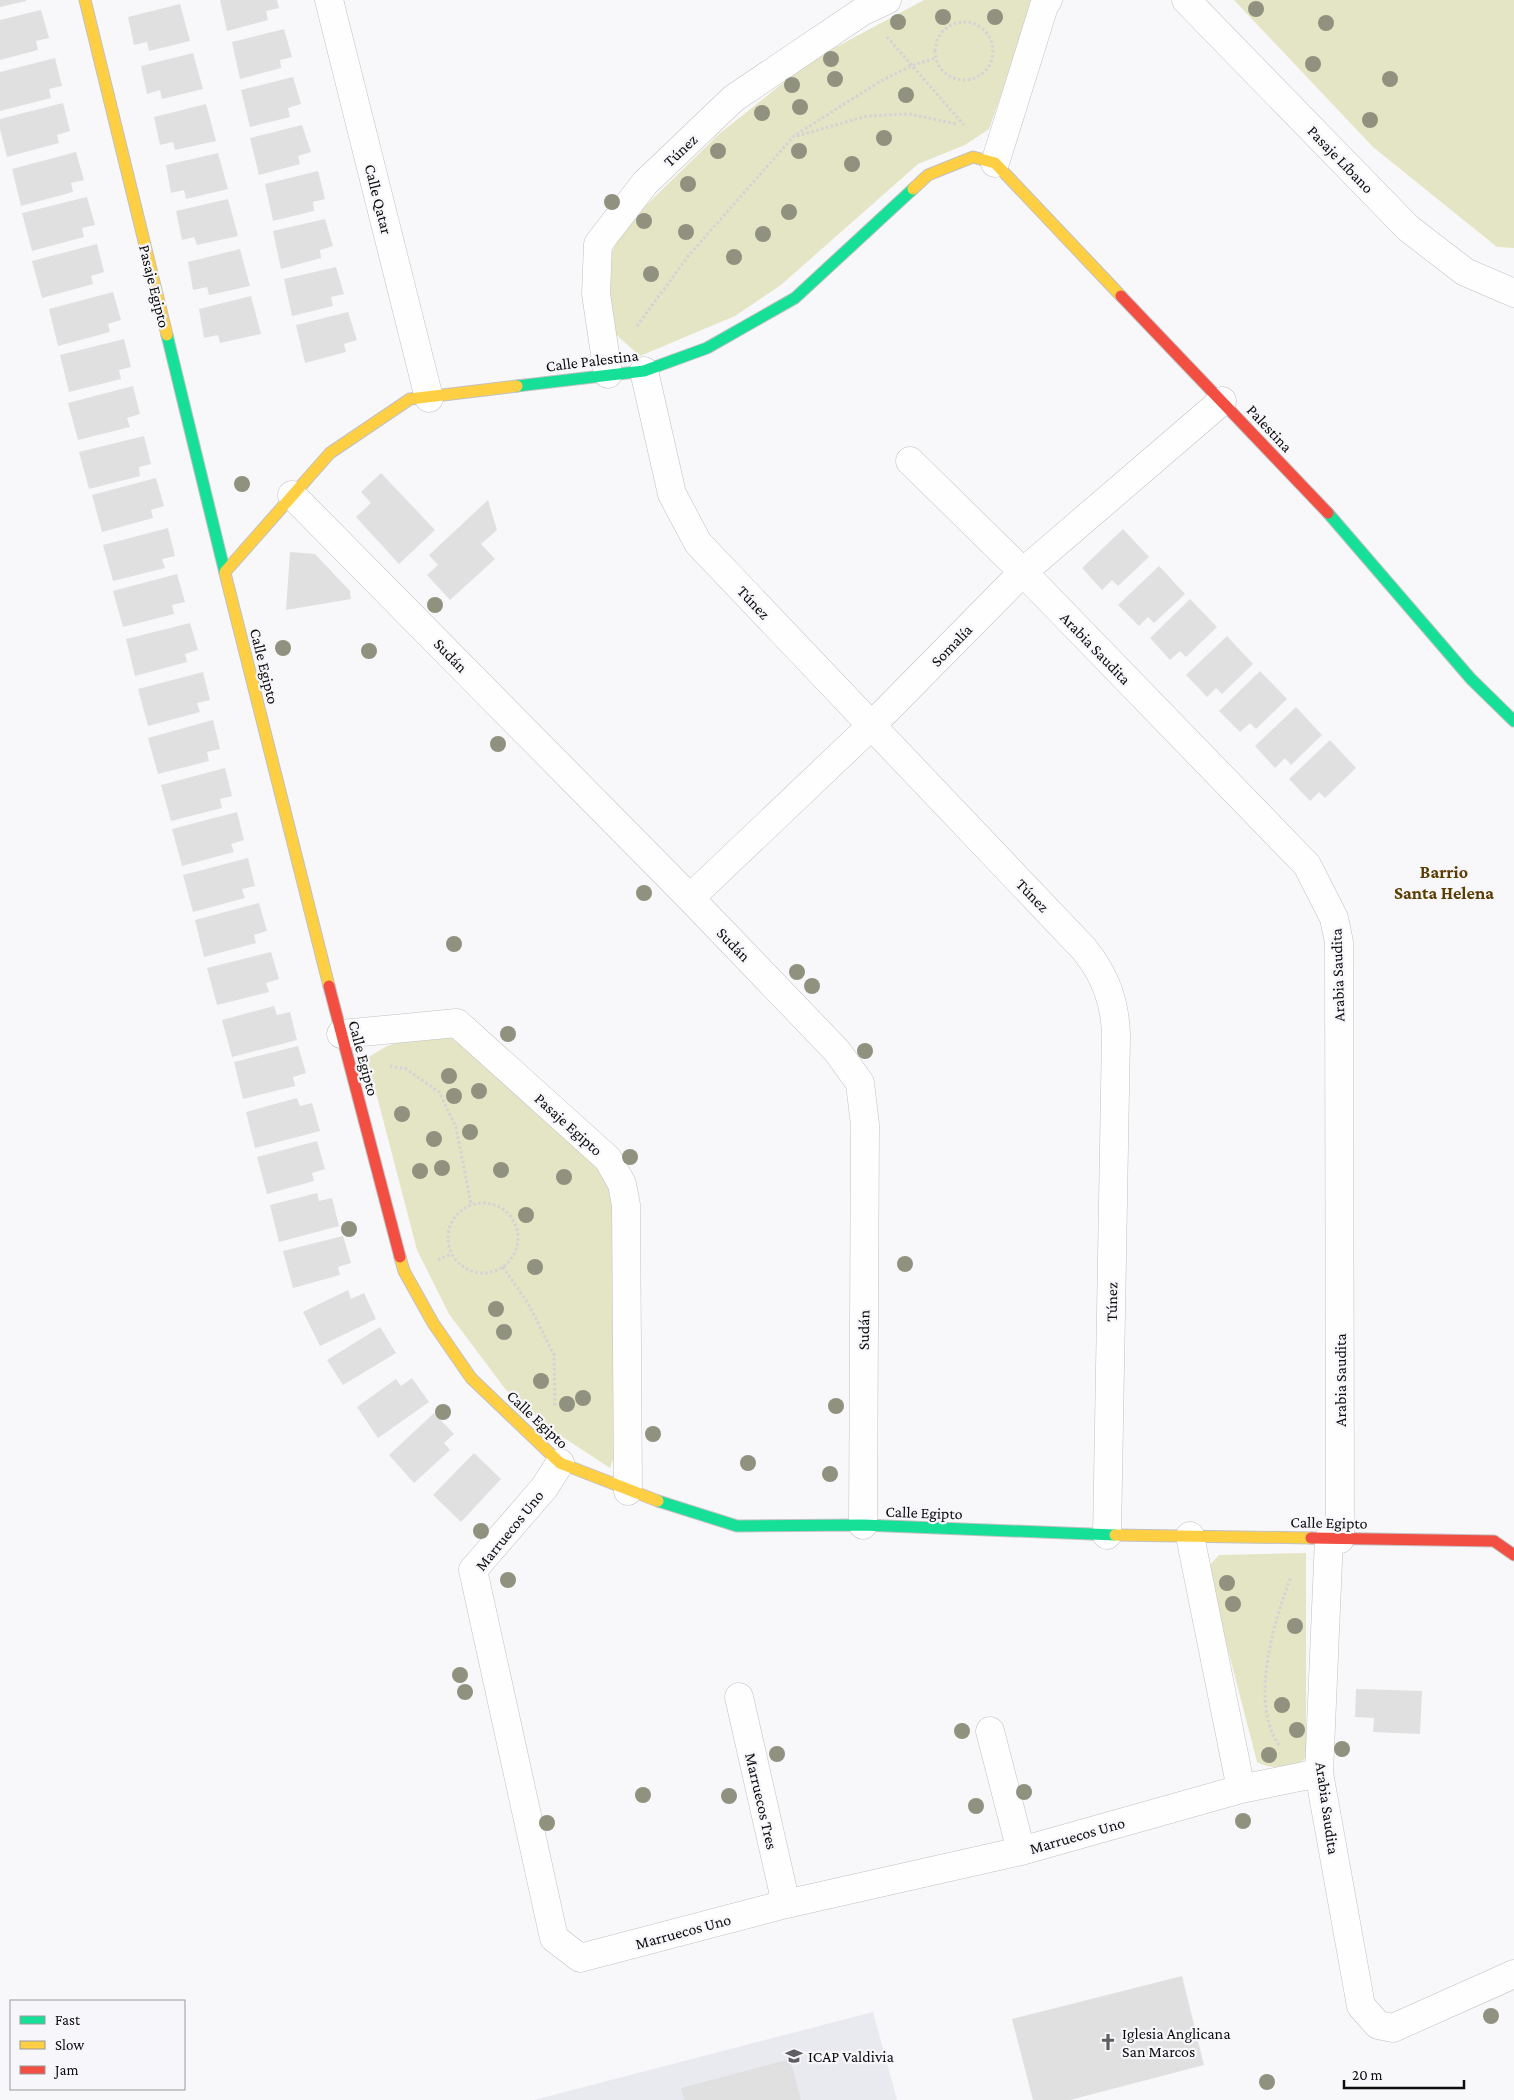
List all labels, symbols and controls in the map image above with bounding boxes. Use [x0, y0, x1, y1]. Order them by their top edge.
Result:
street label: Pasaje Líbano [1304, 122, 1377, 197]
street label: Túnez [660, 131, 701, 170]
street label: Calle Qatar [362, 162, 396, 236]
street label: Pasaje Egipto [135, 243, 173, 330]
street label: Calle Palestina [545, 346, 640, 375]
street label: Palestina [1244, 401, 1296, 456]
street label: Túnez [734, 582, 773, 623]
street label: Arabia Saudita [1057, 609, 1135, 688]
street label: Somalía [927, 620, 976, 670]
street label: Calle Egipto [246, 627, 282, 706]
street label: Sudán [430, 635, 471, 676]
district label: Barrio Santa Helena [1394, 862, 1494, 903]
street label: Túnez [1013, 875, 1053, 916]
street label: Sudán [713, 924, 754, 965]
street label: Arabia Saudita [1327, 927, 1348, 1022]
street label: Calle Egipto [344, 1019, 382, 1098]
street label: Pasaje Egipto [531, 1090, 606, 1160]
street label: Túnez [1103, 1282, 1120, 1322]
street label: Sudán [855, 1309, 872, 1350]
street label: Arabia Saudita [1332, 1333, 1349, 1427]
street label: Calle Egipto [503, 1387, 572, 1453]
street label: Marruecos Uno [472, 1487, 547, 1574]
street label: Calle Egipto [885, 1503, 963, 1523]
street label: Calle Egipto [1290, 1513, 1368, 1533]
street label: Marruecos Tres [742, 1751, 781, 1851]
street label: Arabia Saudita [1313, 1761, 1342, 1856]
street label: Marruecos Uno [1028, 1814, 1127, 1857]
street label: Marruecos Uno [633, 1911, 733, 1952]
legend [10, 2000, 185, 2090]
text: Fast [55, 2012, 81, 2028]
place label: Iglesia Anglicana San Marcos [1122, 2025, 1231, 2060]
church icon: Iglesia Anglicana San Marcos [1098, 2032, 1118, 2052]
text: Slow [55, 2037, 85, 2053]
school or university icon: ICAP Valdivia [784, 2046, 804, 2066]
place label: ICAP Valdivia [808, 2048, 894, 2065]
scale bar [1344, 2058, 1464, 2090]
text: Jam [53, 2062, 78, 2079]
text: 20 m [1352, 2067, 1383, 2083]

